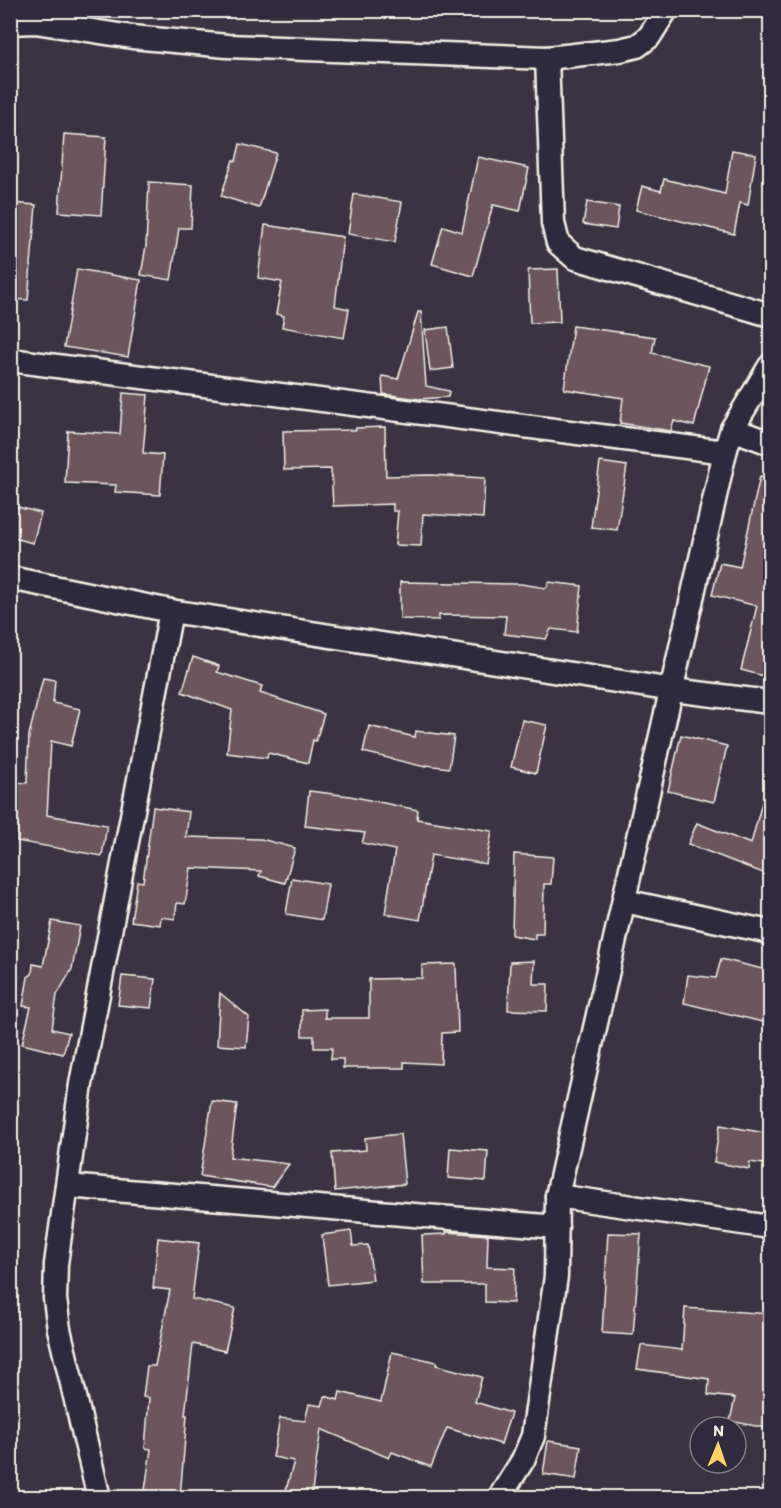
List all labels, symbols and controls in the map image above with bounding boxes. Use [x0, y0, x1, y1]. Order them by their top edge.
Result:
north arrow [688, 1415, 748, 1475]
text: N [713, 1421, 724, 1440]

